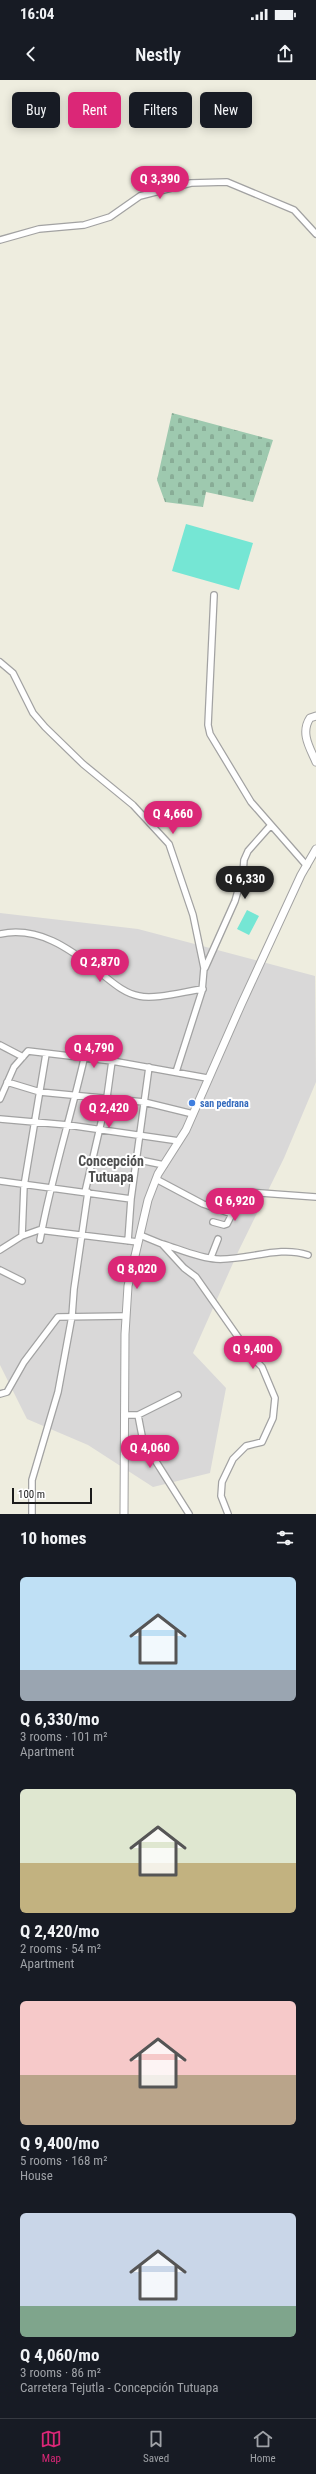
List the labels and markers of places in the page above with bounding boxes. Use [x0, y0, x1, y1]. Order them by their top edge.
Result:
pin: Q 3,390 [123, 166, 197, 200]
pin: Q 4,660 [136, 801, 210, 835]
pin: Q 6,330 [208, 866, 282, 900]
pin: Q 2,870 [63, 949, 137, 983]
pin: Q 4,790 [57, 1035, 131, 1069]
pin: Q 2,420 [72, 1095, 146, 1129]
marker: san pedrana [187, 1098, 197, 1108]
place label: san pedrana [200, 1098, 249, 1109]
pin: Q 6,920 [198, 1188, 272, 1222]
pin: Q 8,020 [100, 1256, 174, 1290]
pin: Q 9,400 [216, 1336, 290, 1370]
pin: Q 4,060 [113, 1435, 187, 1469]

